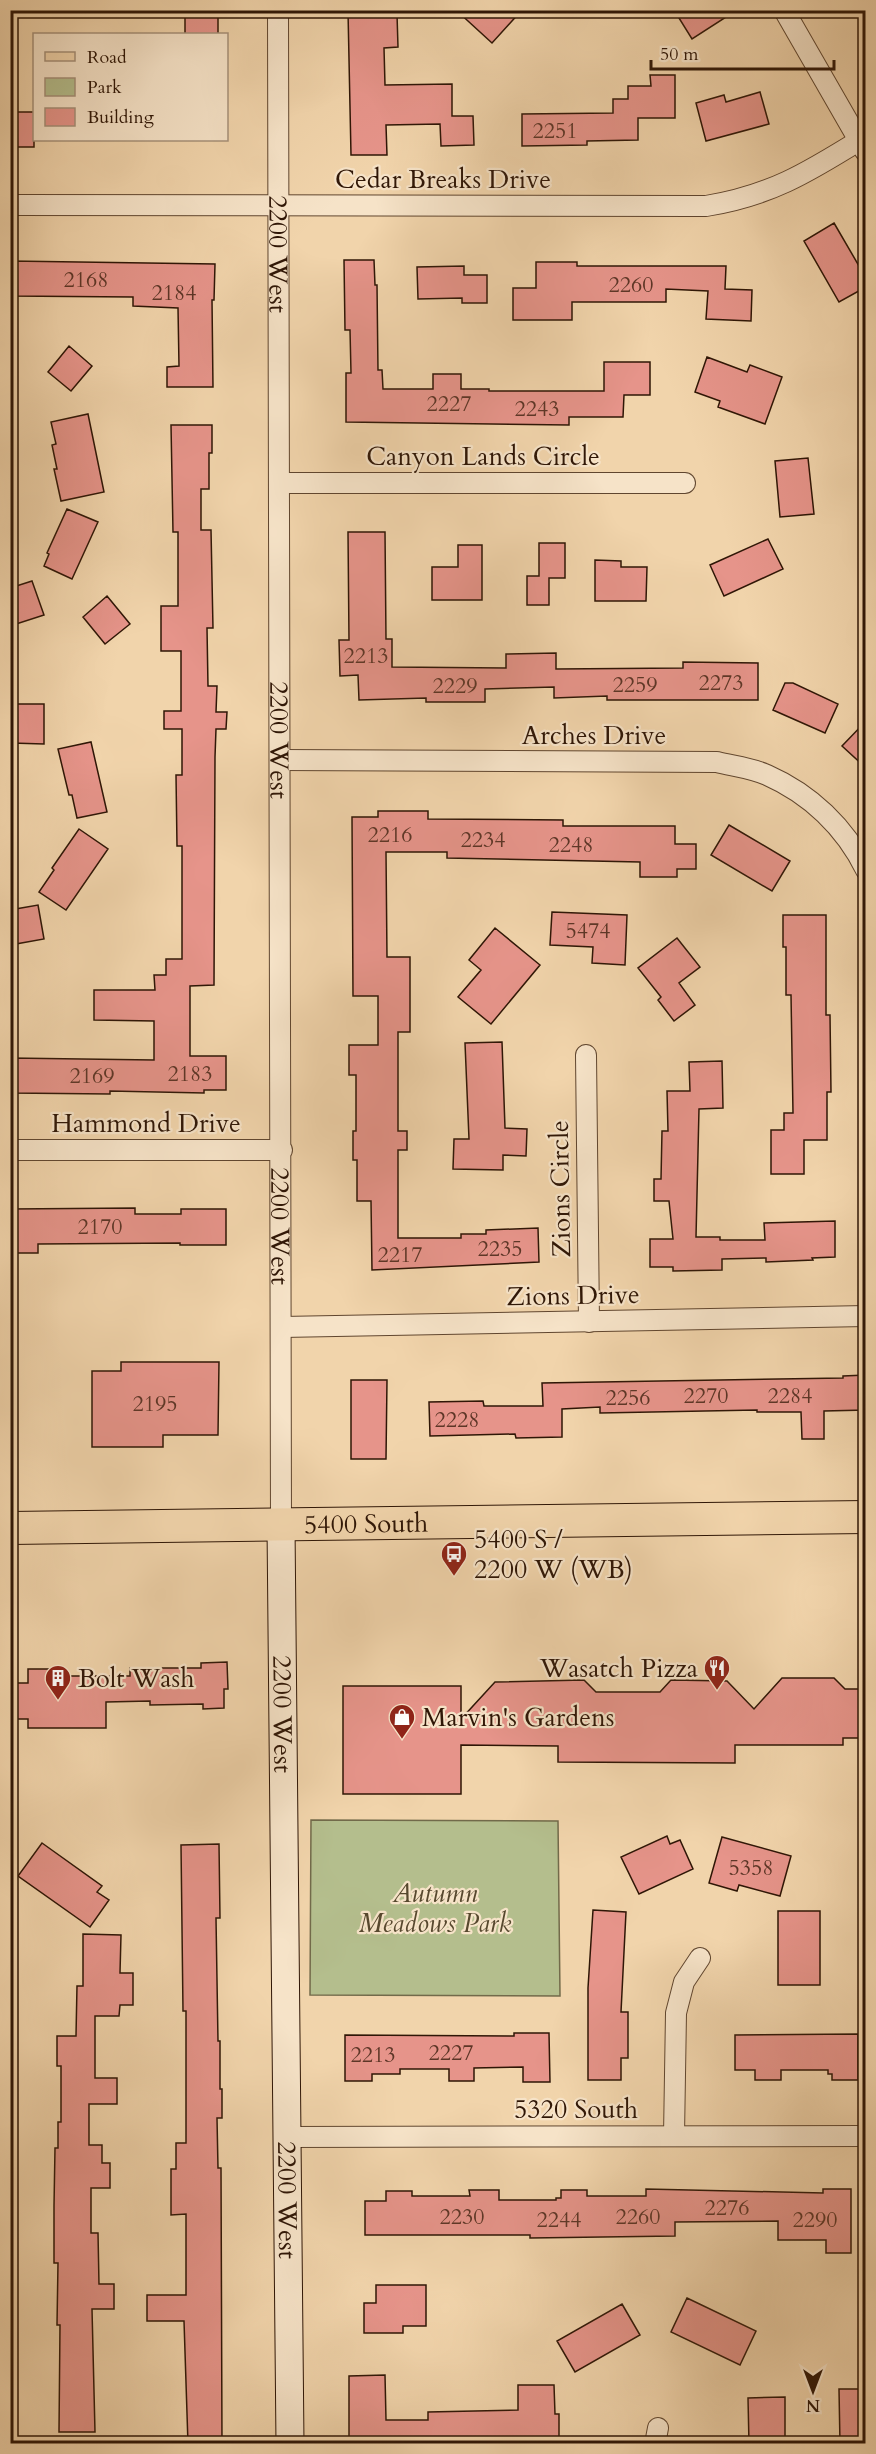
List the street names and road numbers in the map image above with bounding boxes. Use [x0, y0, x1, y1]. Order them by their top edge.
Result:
street label: Cedar Breaks Drive [335, 162, 551, 197]
street label: 2200 West [260, 195, 296, 313]
street label: Canyon Lands Circle [366, 439, 600, 474]
street label: 2200 West [261, 681, 297, 799]
street label: Arches Drive [522, 718, 666, 753]
street label: Hammond Drive [51, 1106, 241, 1141]
street label: Zions Circle [542, 1120, 579, 1258]
street label: 2200 West [262, 1167, 298, 1285]
street label: Zions Drive [506, 1277, 640, 1314]
street label: 5400 South [304, 1506, 428, 1542]
street label: 2200 West [264, 1655, 300, 1773]
street label: 5320 South [514, 2092, 638, 2127]
street label: 2200 West [269, 2141, 305, 2259]

